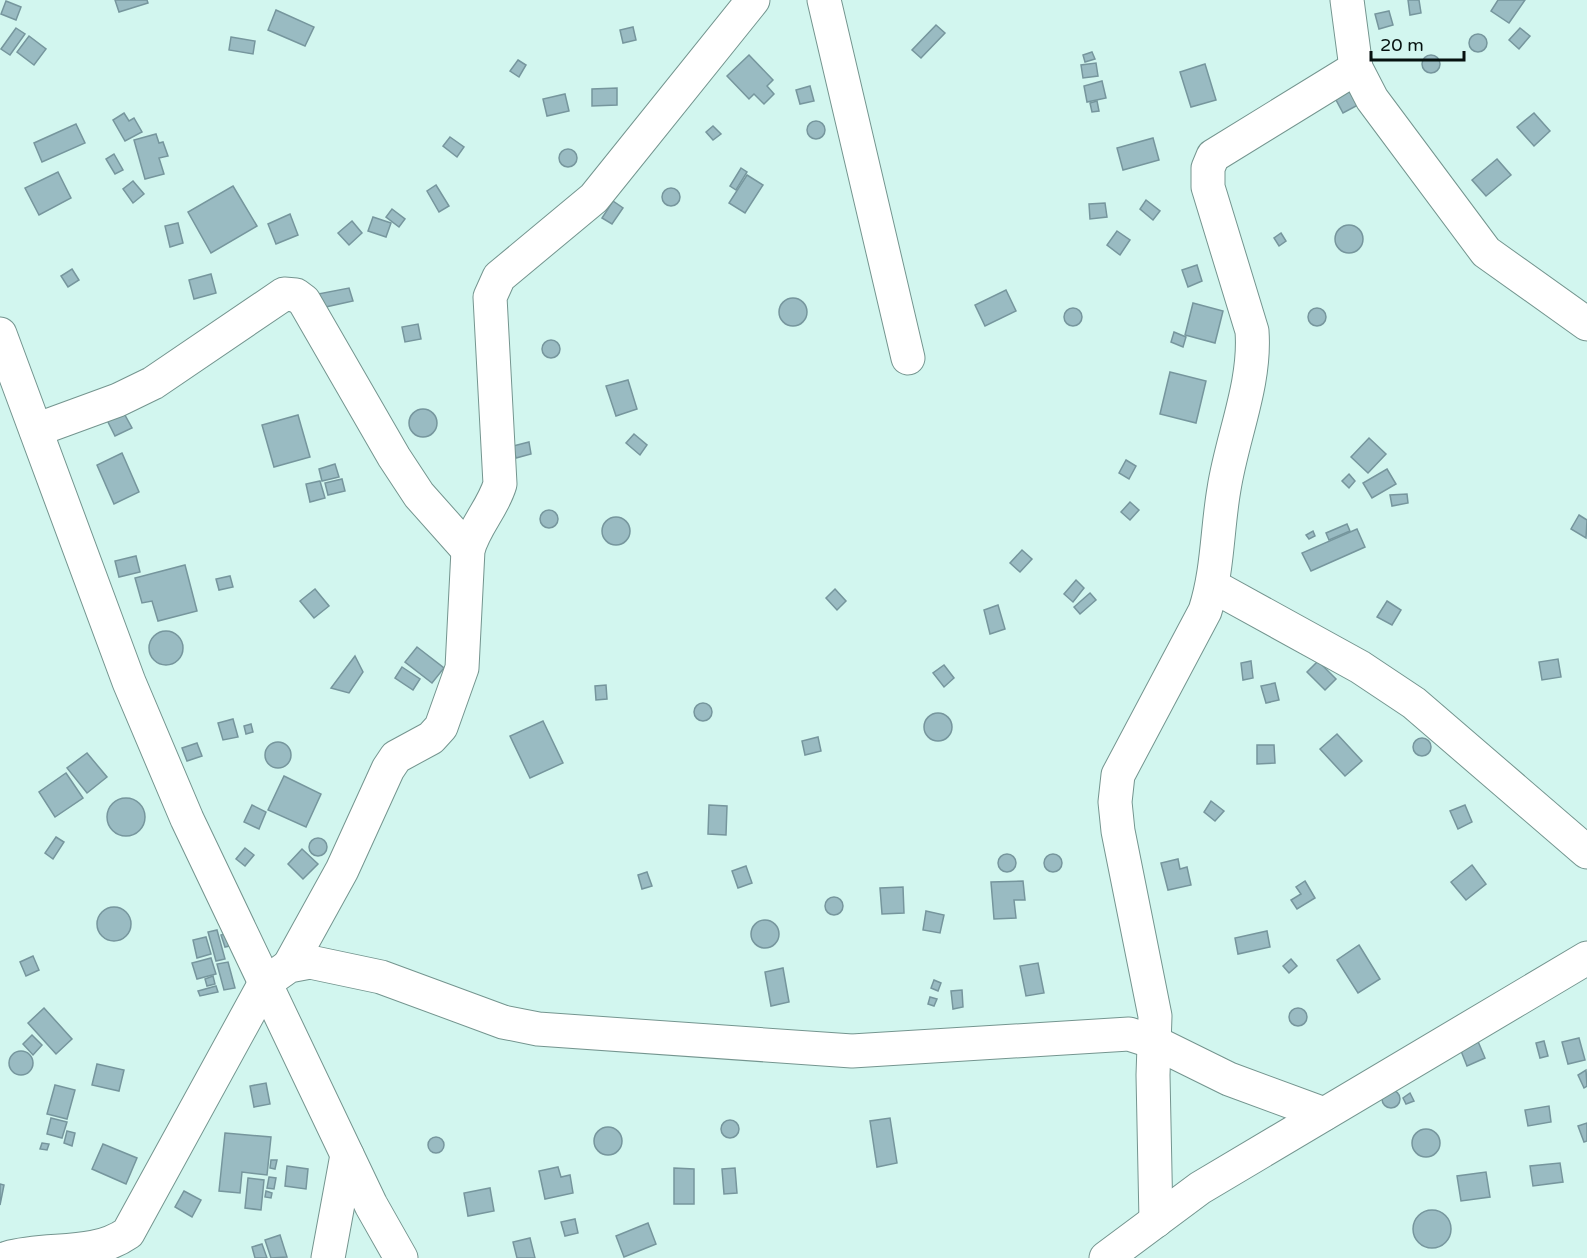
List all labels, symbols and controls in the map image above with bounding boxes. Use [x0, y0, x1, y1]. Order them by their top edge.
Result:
scale bar [1371, 24, 1464, 62]
text: 20 m [1380, 34, 1424, 56]

